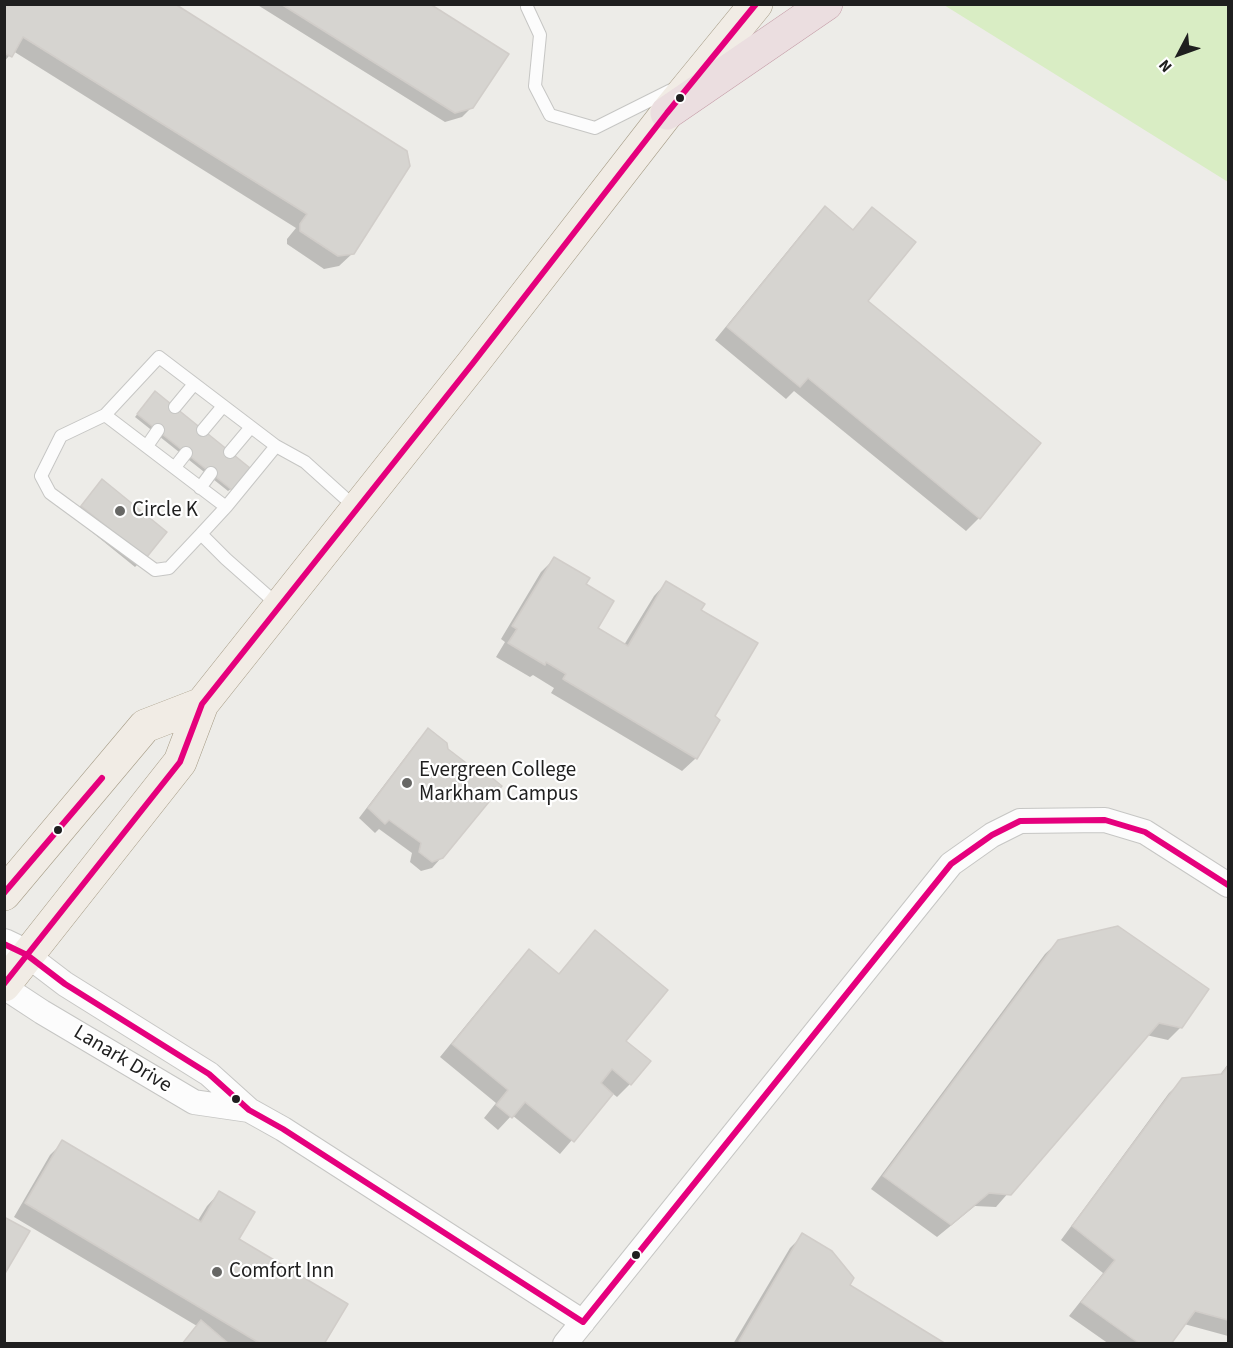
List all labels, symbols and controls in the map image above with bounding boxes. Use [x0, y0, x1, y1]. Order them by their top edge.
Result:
north arrow [1149, 24, 1209, 84]
text: N [1154, 55, 1177, 77]
unlabelled marker [674, 92, 686, 104]
place label: Circle K [132, 498, 198, 524]
marker: Circle K [113, 504, 127, 518]
place label: Evergreen College Markham Campus [419, 758, 578, 808]
marker: Evergreen College Markham Campus [400, 776, 414, 790]
unlabelled marker [52, 824, 64, 836]
street label: Lanark Drive [68, 1021, 176, 1099]
unlabelled marker [230, 1093, 242, 1105]
unlabelled marker [630, 1249, 642, 1261]
place label: Comfort Inn [229, 1259, 334, 1285]
marker: Comfort Inn [210, 1265, 224, 1279]

